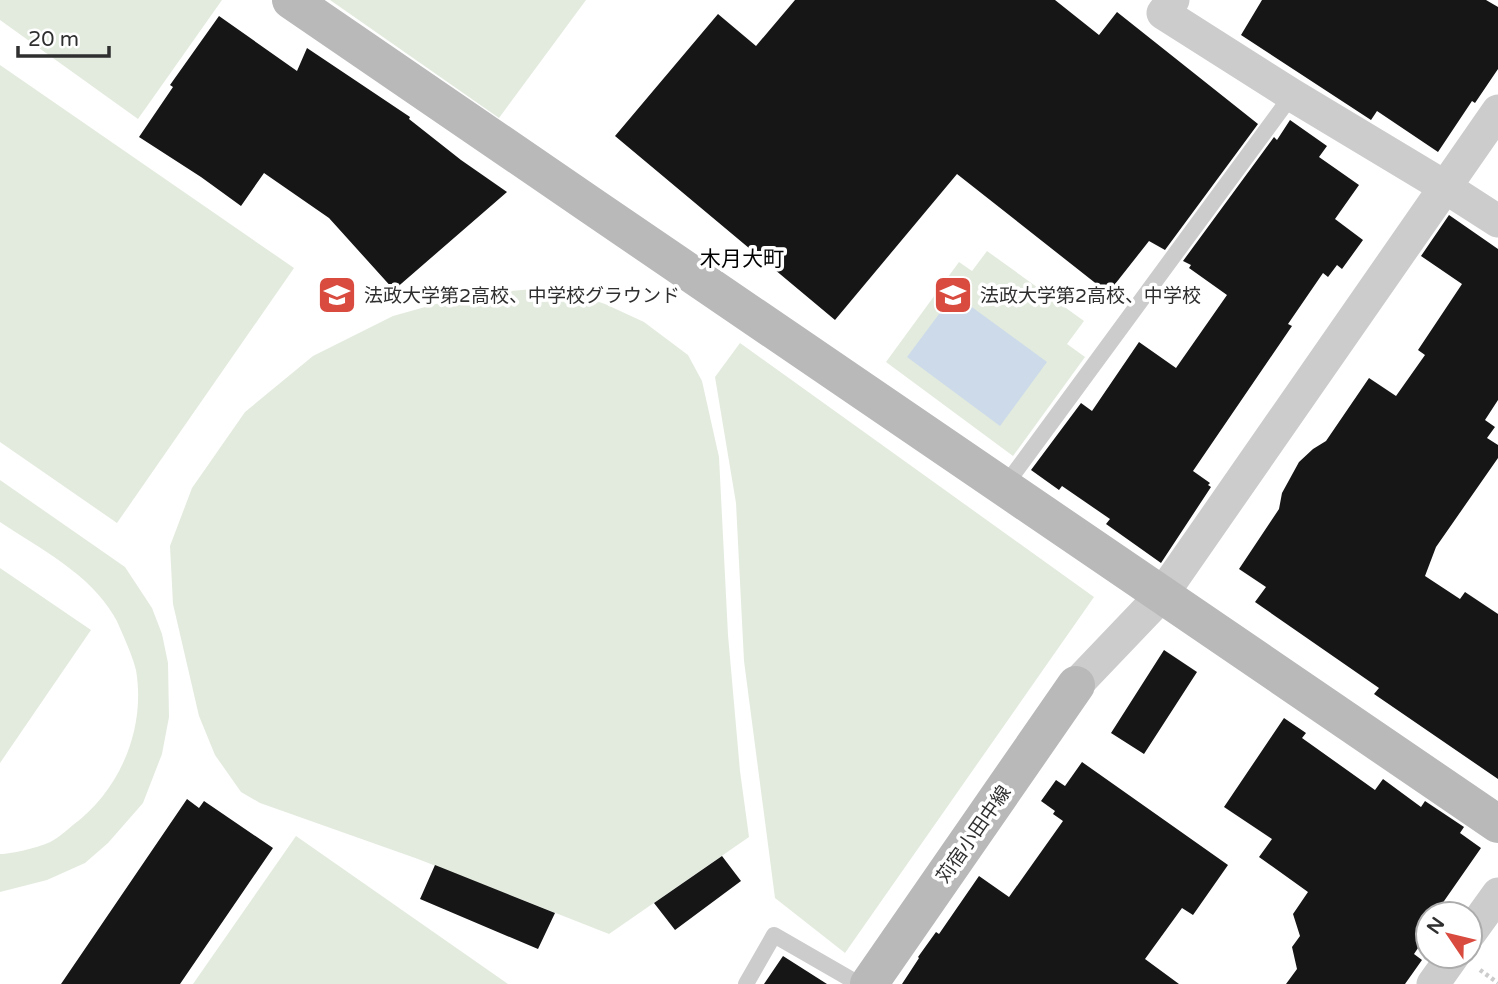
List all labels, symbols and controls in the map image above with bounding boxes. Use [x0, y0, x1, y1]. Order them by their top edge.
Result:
scale bar [18, 14, 108, 58]
text: 20 m [28, 27, 79, 52]
district label: 木月大町 [700, 247, 784, 272]
school or university icon: 法政大学第2高校、中学校グラウンド [316, 274, 358, 316]
school or university icon: 法政大学第2高校、中学校 [932, 274, 974, 316]
place label: 法政大学第2高校、中学校グラウンド [364, 285, 680, 307]
place label: 法政大学第2高校、中学校 [980, 285, 1201, 307]
street label: 苅宿小田中線 [932, 782, 1016, 888]
north arrow [1414, 900, 1484, 970]
text: N [1423, 913, 1449, 938]

